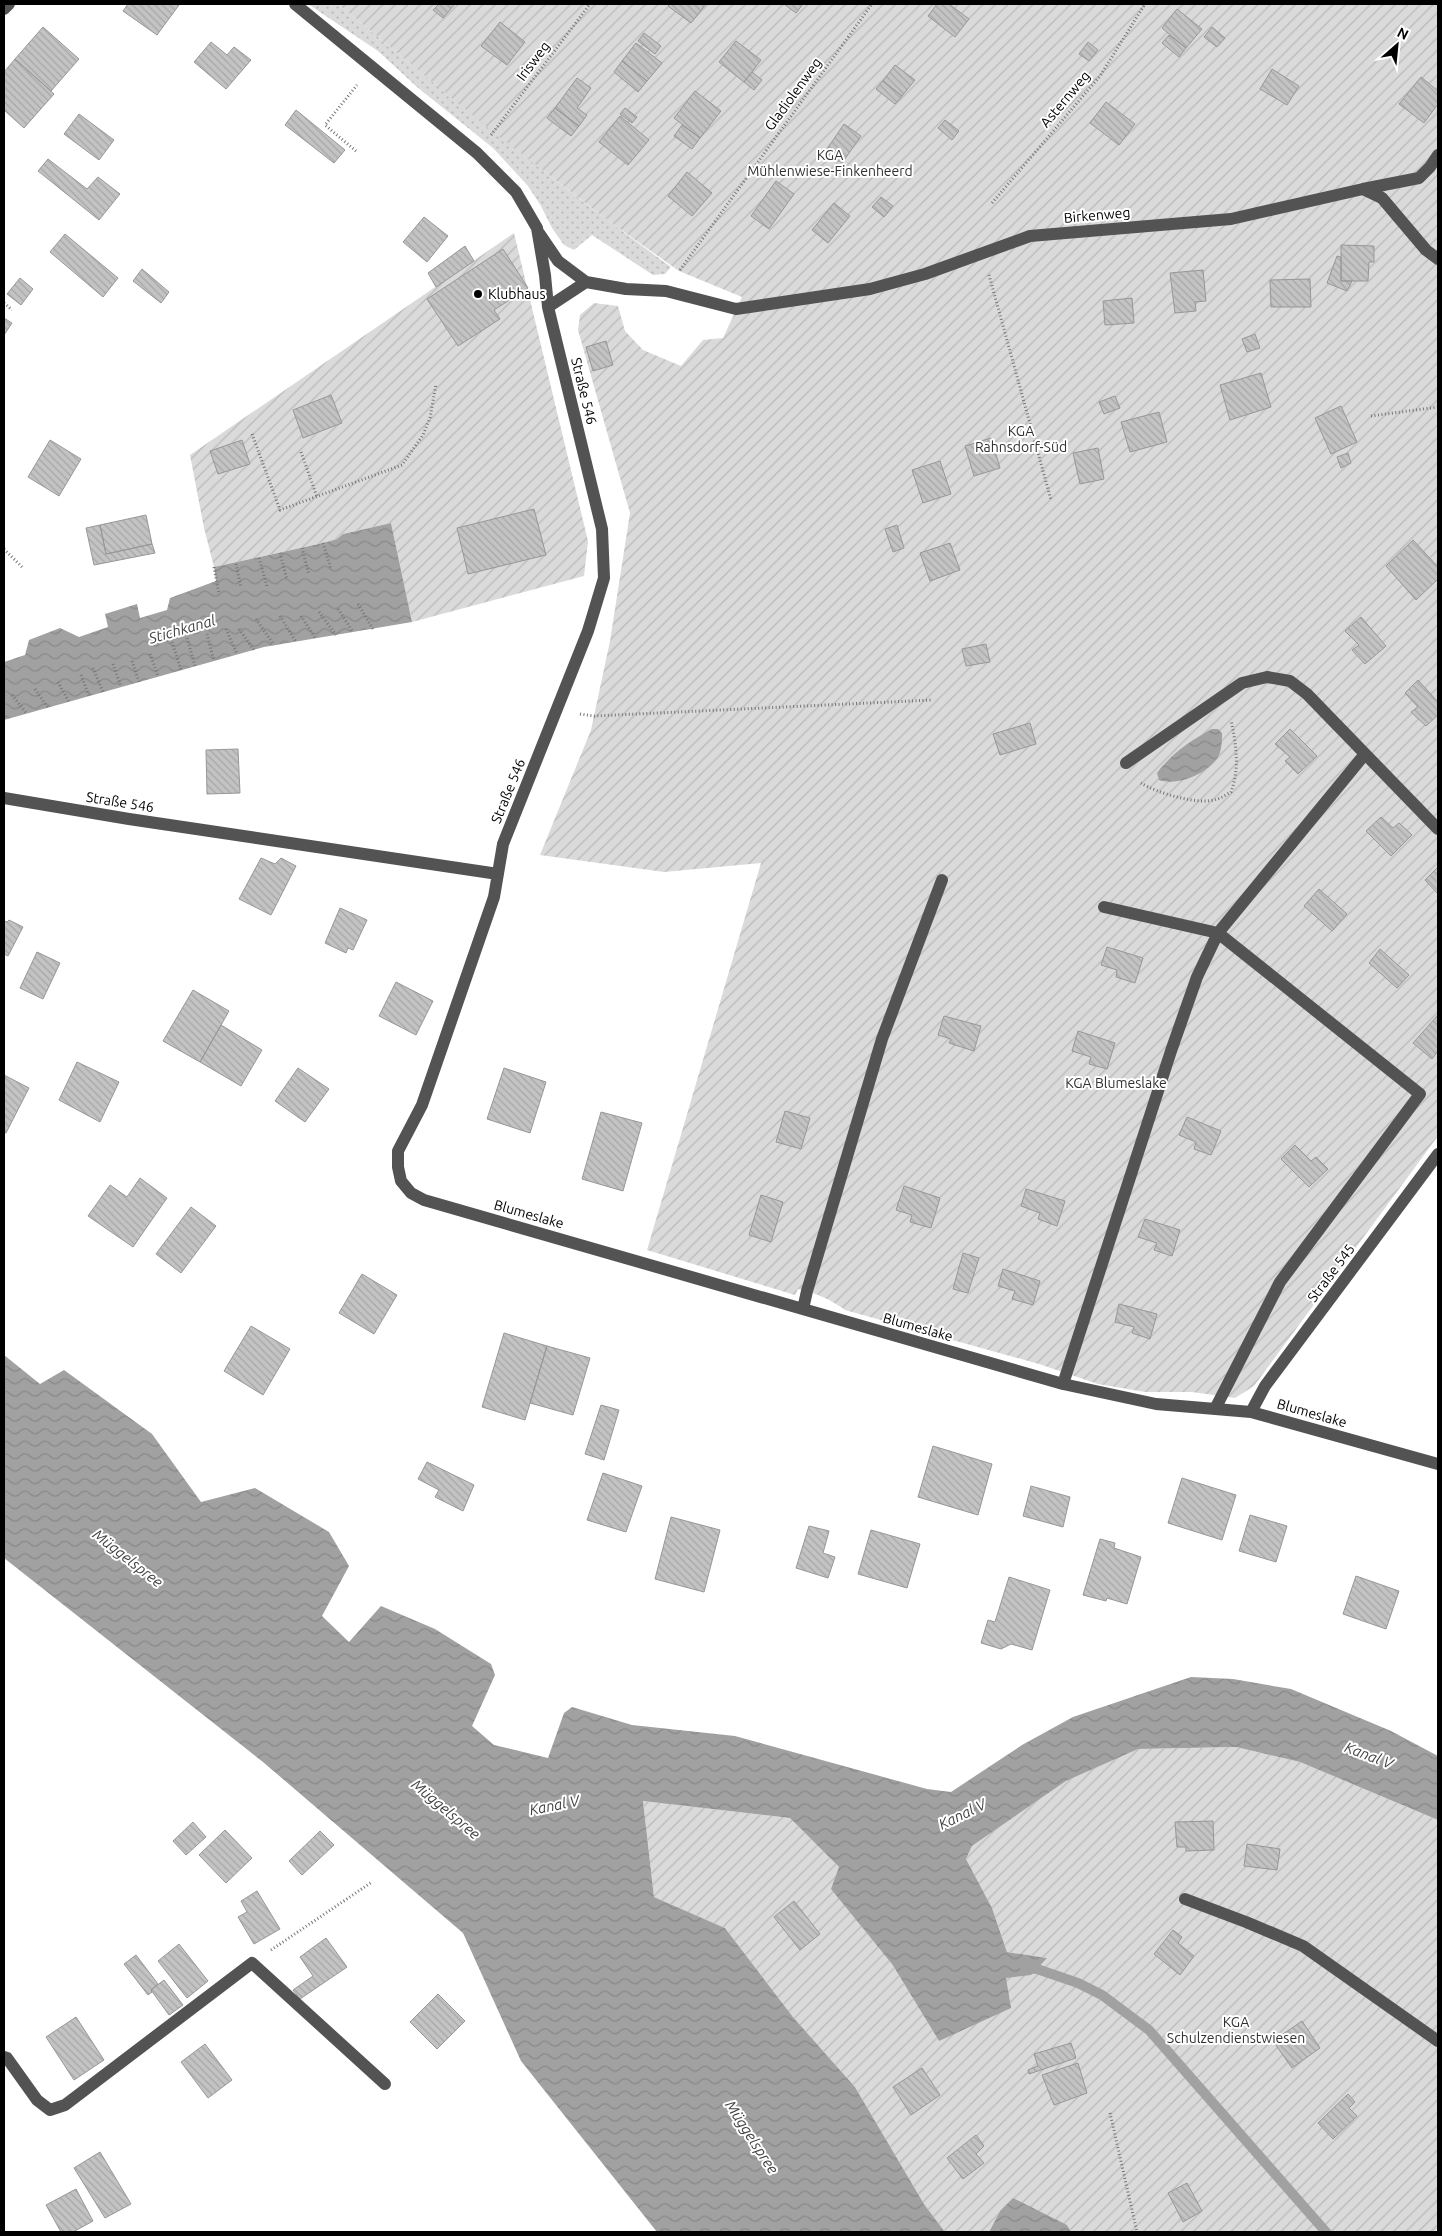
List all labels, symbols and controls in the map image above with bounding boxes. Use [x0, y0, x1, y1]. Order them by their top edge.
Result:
north arrow [1372, 20, 1422, 70]
text: N [1395, 24, 1411, 43]
street label: Irisweg [513, 38, 553, 84]
street label: Gladiolenweg [761, 55, 825, 133]
street label: Asternweg [1037, 68, 1093, 130]
park label: KGA Mühlenwiese-Finkenheerd [747, 147, 913, 179]
street label: Birkenweg [1063, 204, 1131, 226]
place label: Klubhaus [488, 286, 546, 302]
marker: Klubhaus [472, 288, 484, 300]
street label: Straße 546 [568, 356, 600, 426]
park label: KGA Rahnsdorf-Süd [975, 423, 1067, 455]
water label: Stichkanal [146, 611, 218, 647]
street label: Straße 546 [488, 756, 528, 826]
street label: Straße 546 [85, 789, 155, 815]
park label: KGA Blumeslake [1065, 1075, 1167, 1091]
street label: Blumeslake [492, 1196, 566, 1232]
street label: Straße 545 [1304, 1241, 1358, 1305]
street label: Blumeslake [881, 1309, 955, 1345]
street label: Blumeslake [1275, 1395, 1349, 1431]
water label: Müggelspree [90, 1525, 167, 1591]
water label: Kanal V [1342, 1738, 1397, 1773]
water label: Müggelspree [408, 1776, 484, 1843]
water label: Kanal V [528, 1792, 582, 1818]
water label: Kanal V [936, 1795, 990, 1833]
park label: KGA Schulzendienstwiesen [1167, 2014, 1305, 2046]
water label: Müggelspree [722, 2097, 782, 2177]

